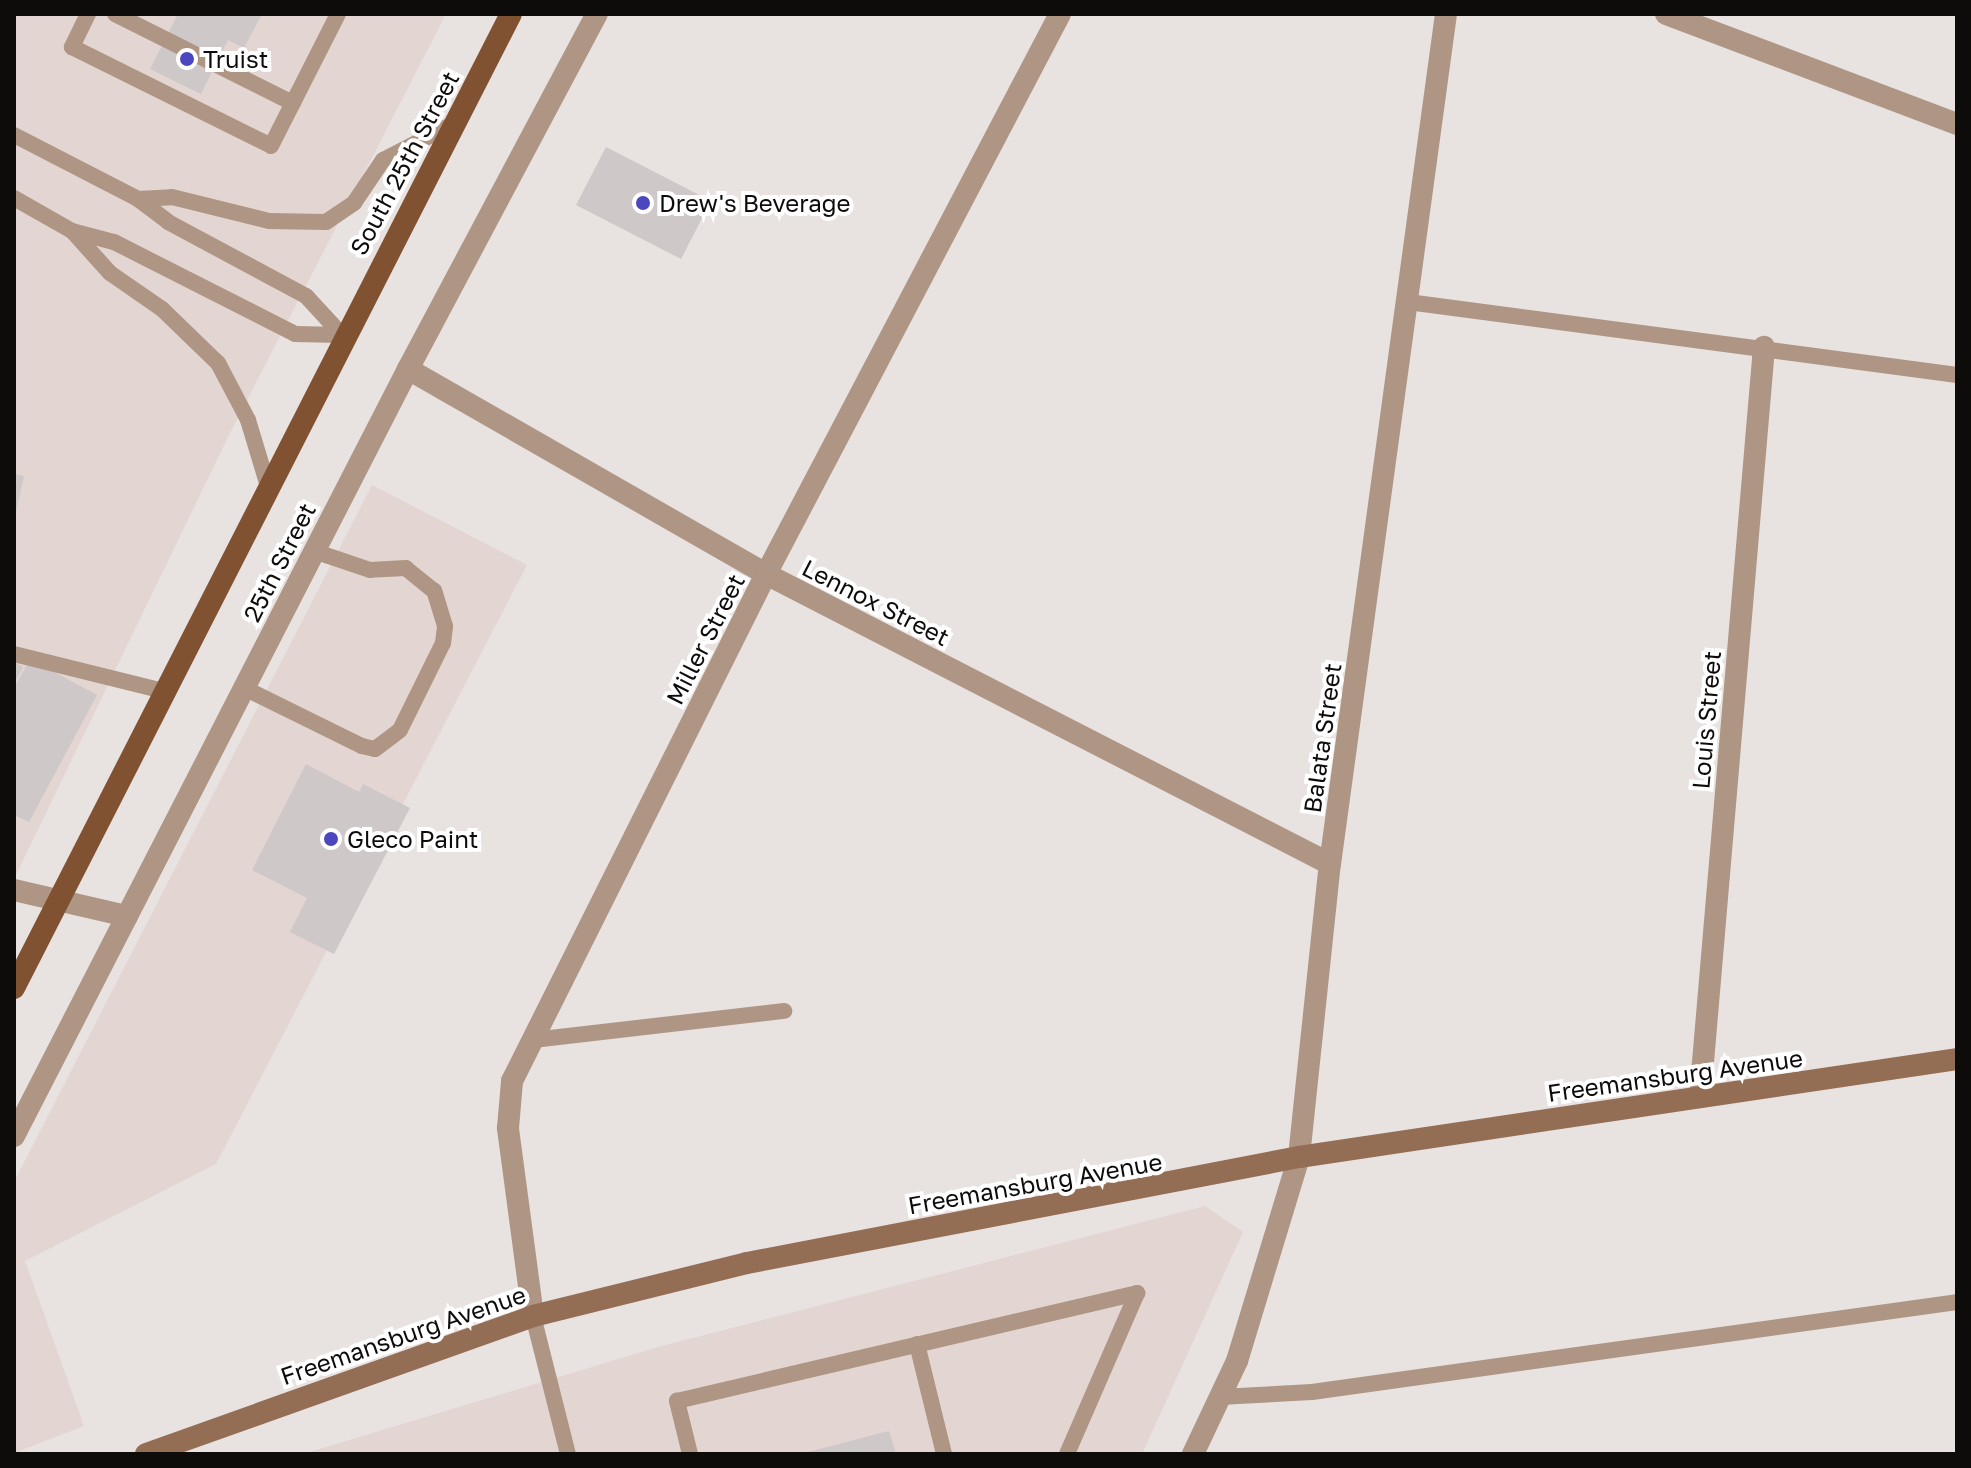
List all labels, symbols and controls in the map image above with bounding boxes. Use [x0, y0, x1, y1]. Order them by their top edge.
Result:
place label: Truist [203, 45, 268, 73]
marker: Truist [178, 50, 196, 68]
street label: South 25th Street [343, 66, 465, 260]
place label: Drew's Beverage [659, 189, 851, 217]
marker: Drew's Beverage [634, 194, 652, 212]
street label: 25th Street [237, 498, 321, 626]
street label: Lennox Street [798, 553, 954, 651]
street label: Miller Street [660, 569, 750, 709]
street label: Louis Street [1686, 650, 1726, 790]
street label: Balata Street [1297, 661, 1347, 815]
place label: Gleco Paint [347, 825, 478, 853]
marker: Gleco Paint [322, 830, 340, 848]
street label: Freemansburg Avenue [1546, 1043, 1804, 1107]
street label: Freemansburg Avenue [906, 1146, 1164, 1220]
street label: Freemansburg Avenue [277, 1279, 529, 1391]

